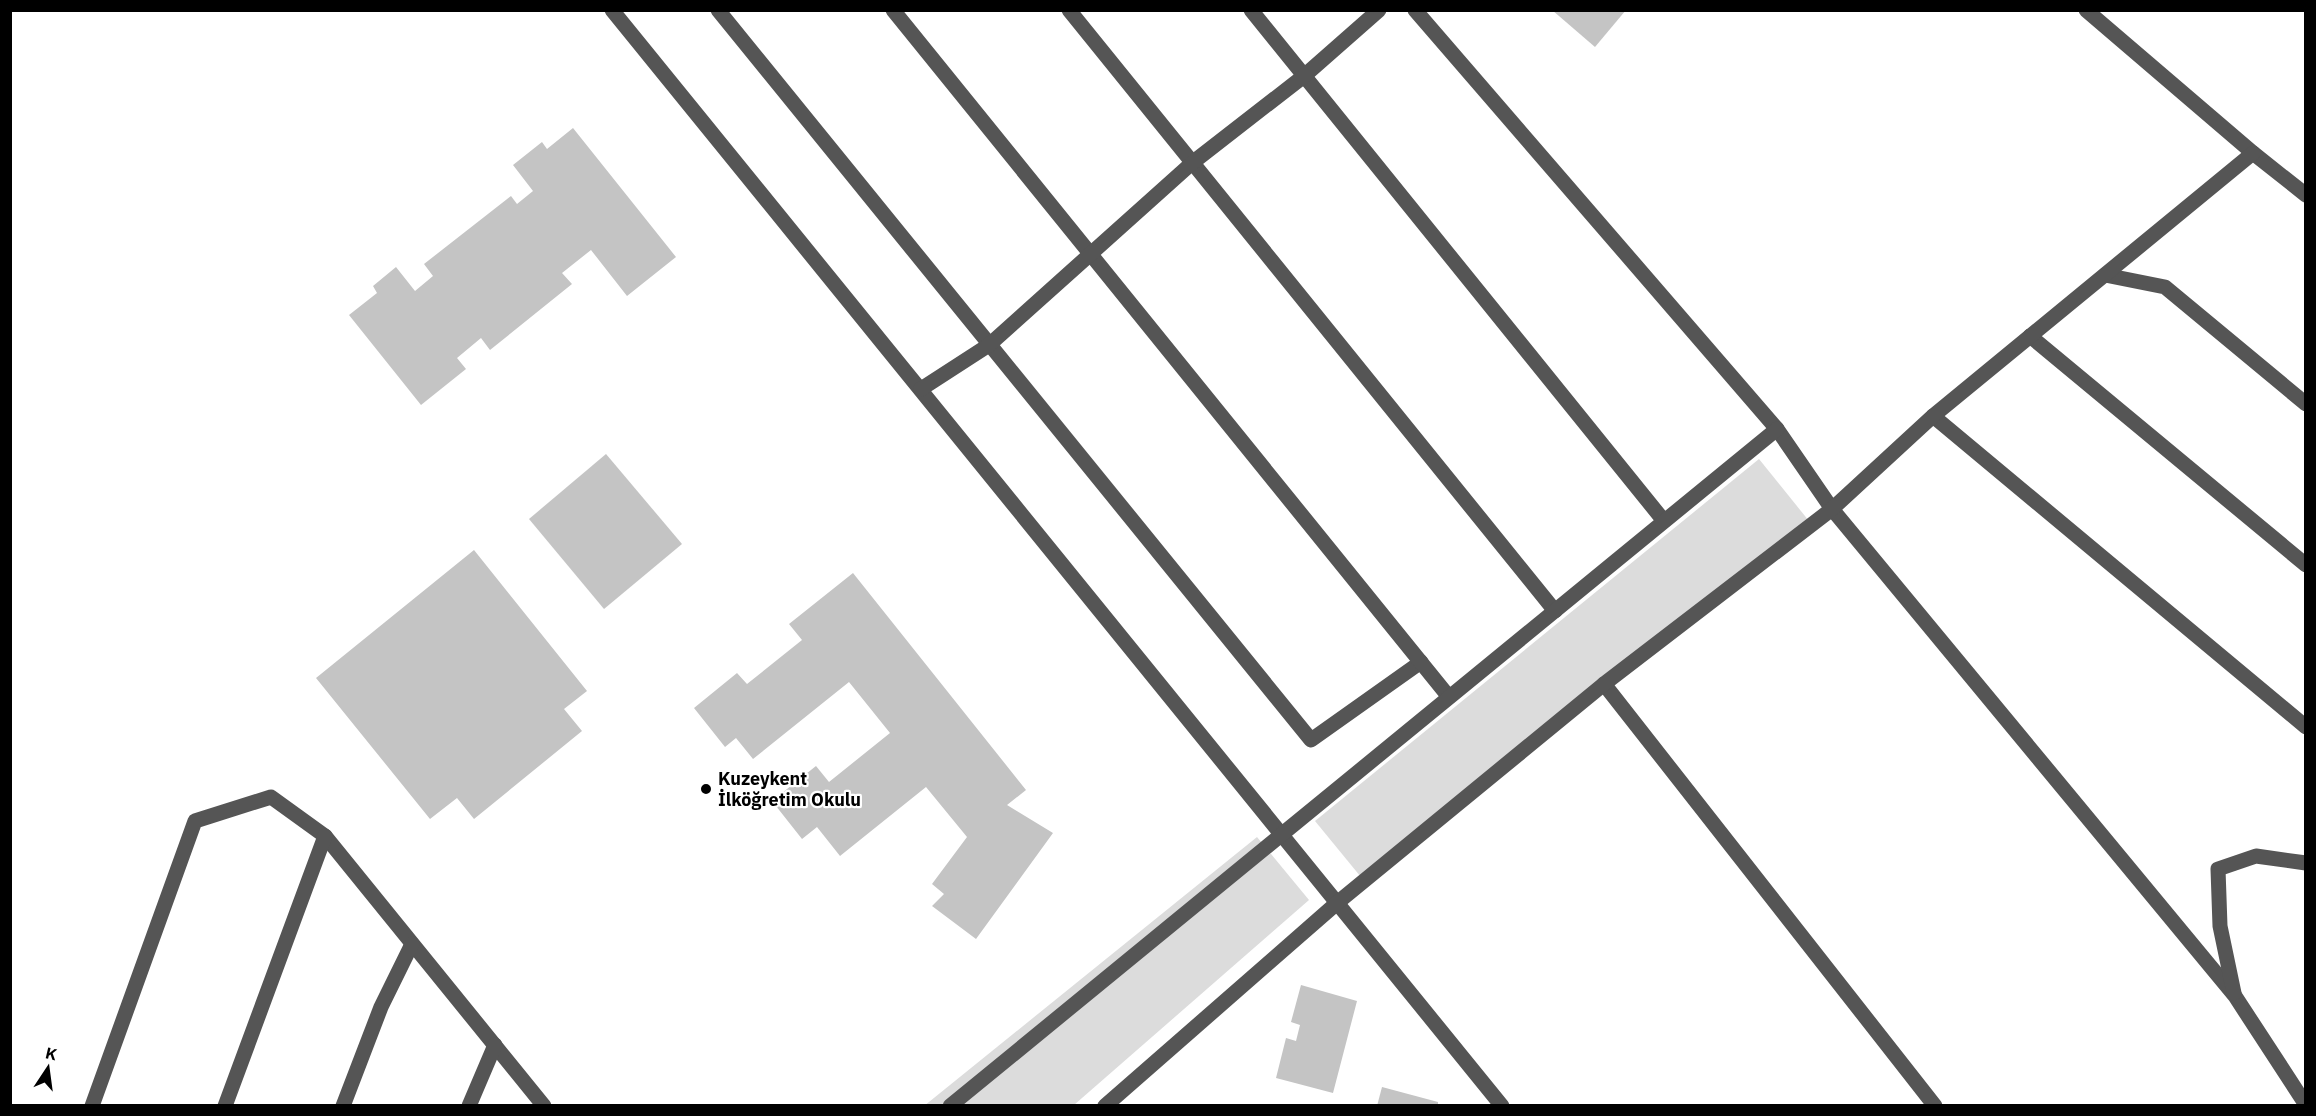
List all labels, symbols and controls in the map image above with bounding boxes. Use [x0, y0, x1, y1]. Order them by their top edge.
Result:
place label: Kuzeykent İlköğretim Okulu [718, 767, 861, 811]
marker: Kuzeykent İlköğretim Okulu [699, 782, 713, 796]
north arrow [18, 1038, 78, 1098]
text: K [44, 1042, 59, 1064]

